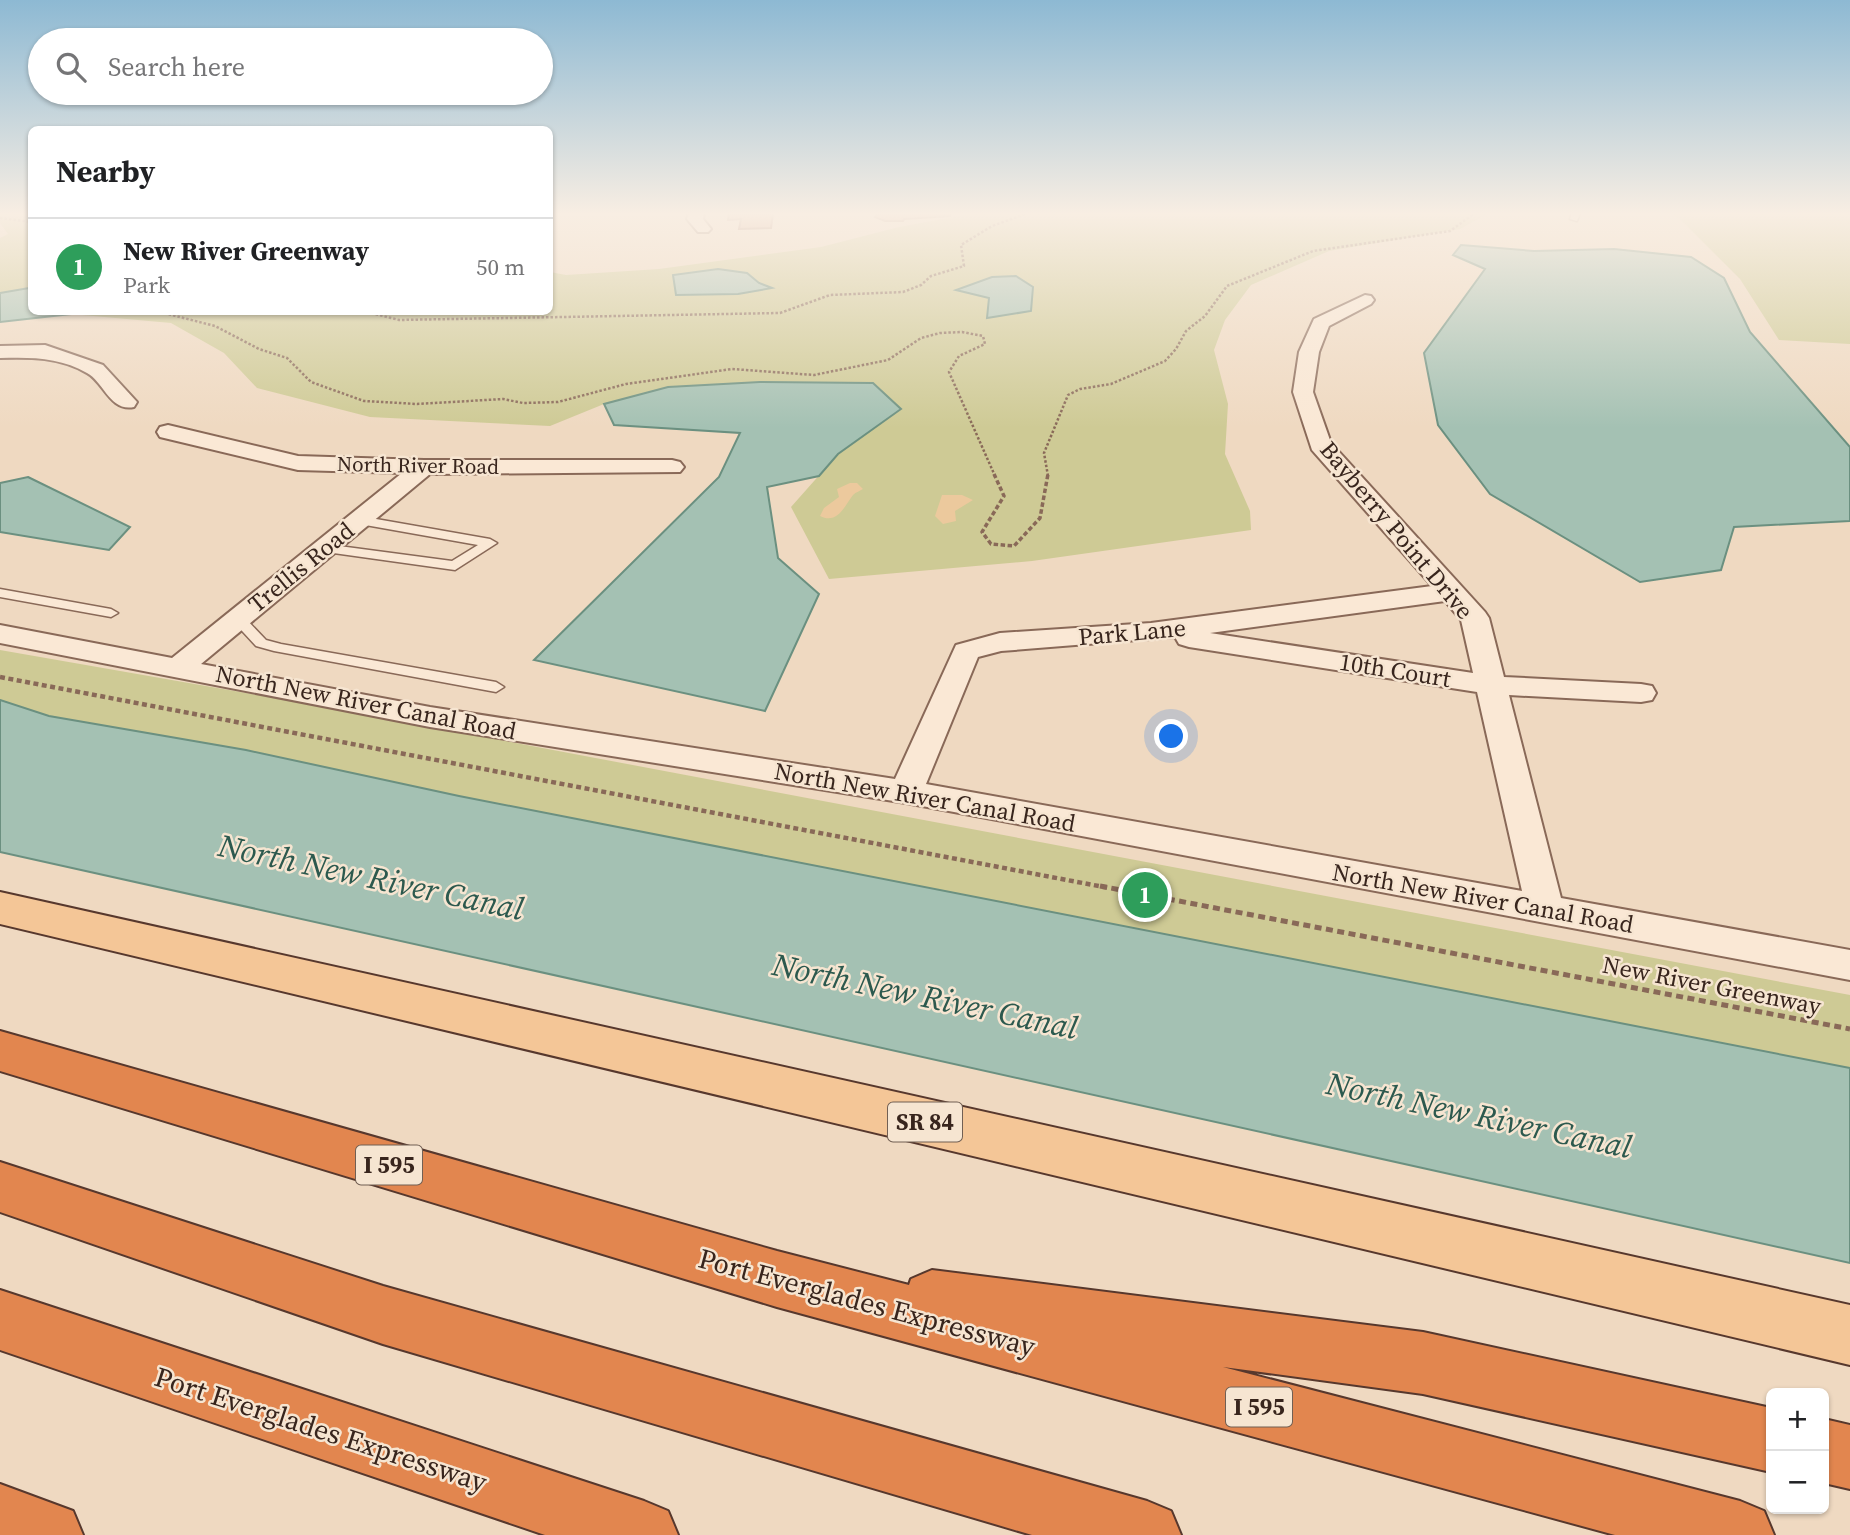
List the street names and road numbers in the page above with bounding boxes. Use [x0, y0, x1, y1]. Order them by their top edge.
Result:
street label: Bayberry Point Drive [1313, 434, 1481, 626]
street label: North River Road [337, 449, 499, 481]
street label: Trellis Road [241, 514, 361, 620]
street label: Park Lane [1077, 611, 1187, 653]
street label: 10th Court [1337, 645, 1453, 695]
street label: North New River Canal Road [213, 657, 519, 747]
street label: North New River Canal Road [772, 754, 1079, 840]
street label: North New River Canal Road [1330, 855, 1637, 941]
street label: New River Greenway [1600, 948, 1825, 1023]
road number: SR 84 [888, 1102, 962, 1142]
road number: I 595 [356, 1146, 422, 1184]
street label: Port Everglades Expressway [694, 1239, 1040, 1365]
street label: Port Everglades Expressway [150, 1357, 493, 1501]
road number: I 595 [1226, 1388, 1292, 1426]

